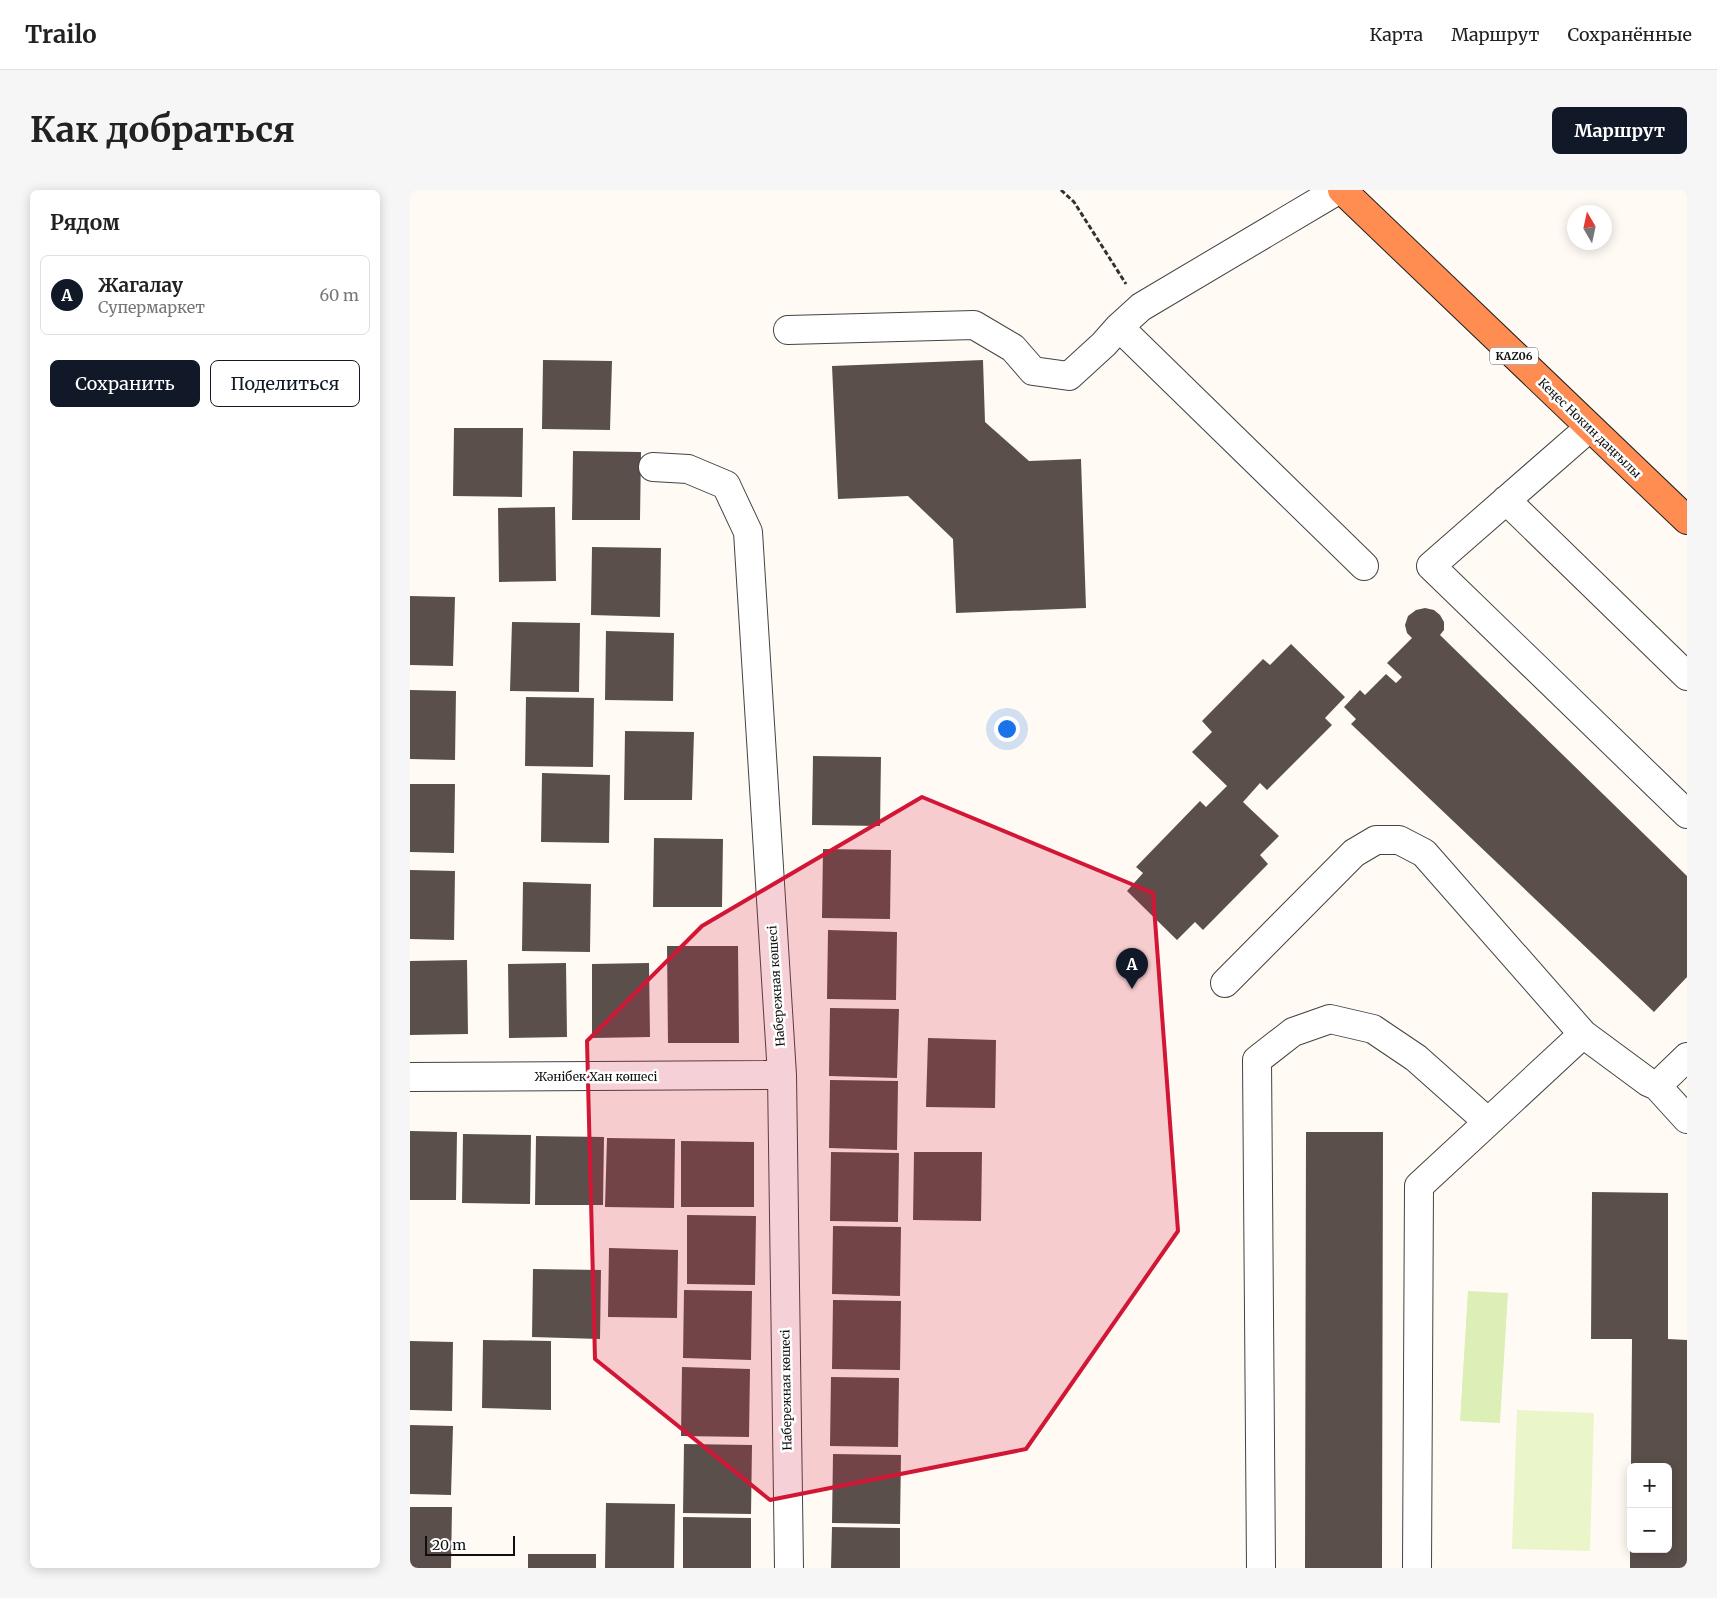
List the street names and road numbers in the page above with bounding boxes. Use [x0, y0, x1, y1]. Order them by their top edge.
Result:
road number: KАZ06 [1490, 348, 1538, 365]
street label: Кеңес Нокин даңғылы [1535, 375, 1645, 481]
street label: Набережная көшесі [764, 925, 788, 1047]
street label: Жәнібек Хан көшесі [535, 1069, 658, 1084]
street label: Набережная көшесі [777, 1329, 795, 1451]

